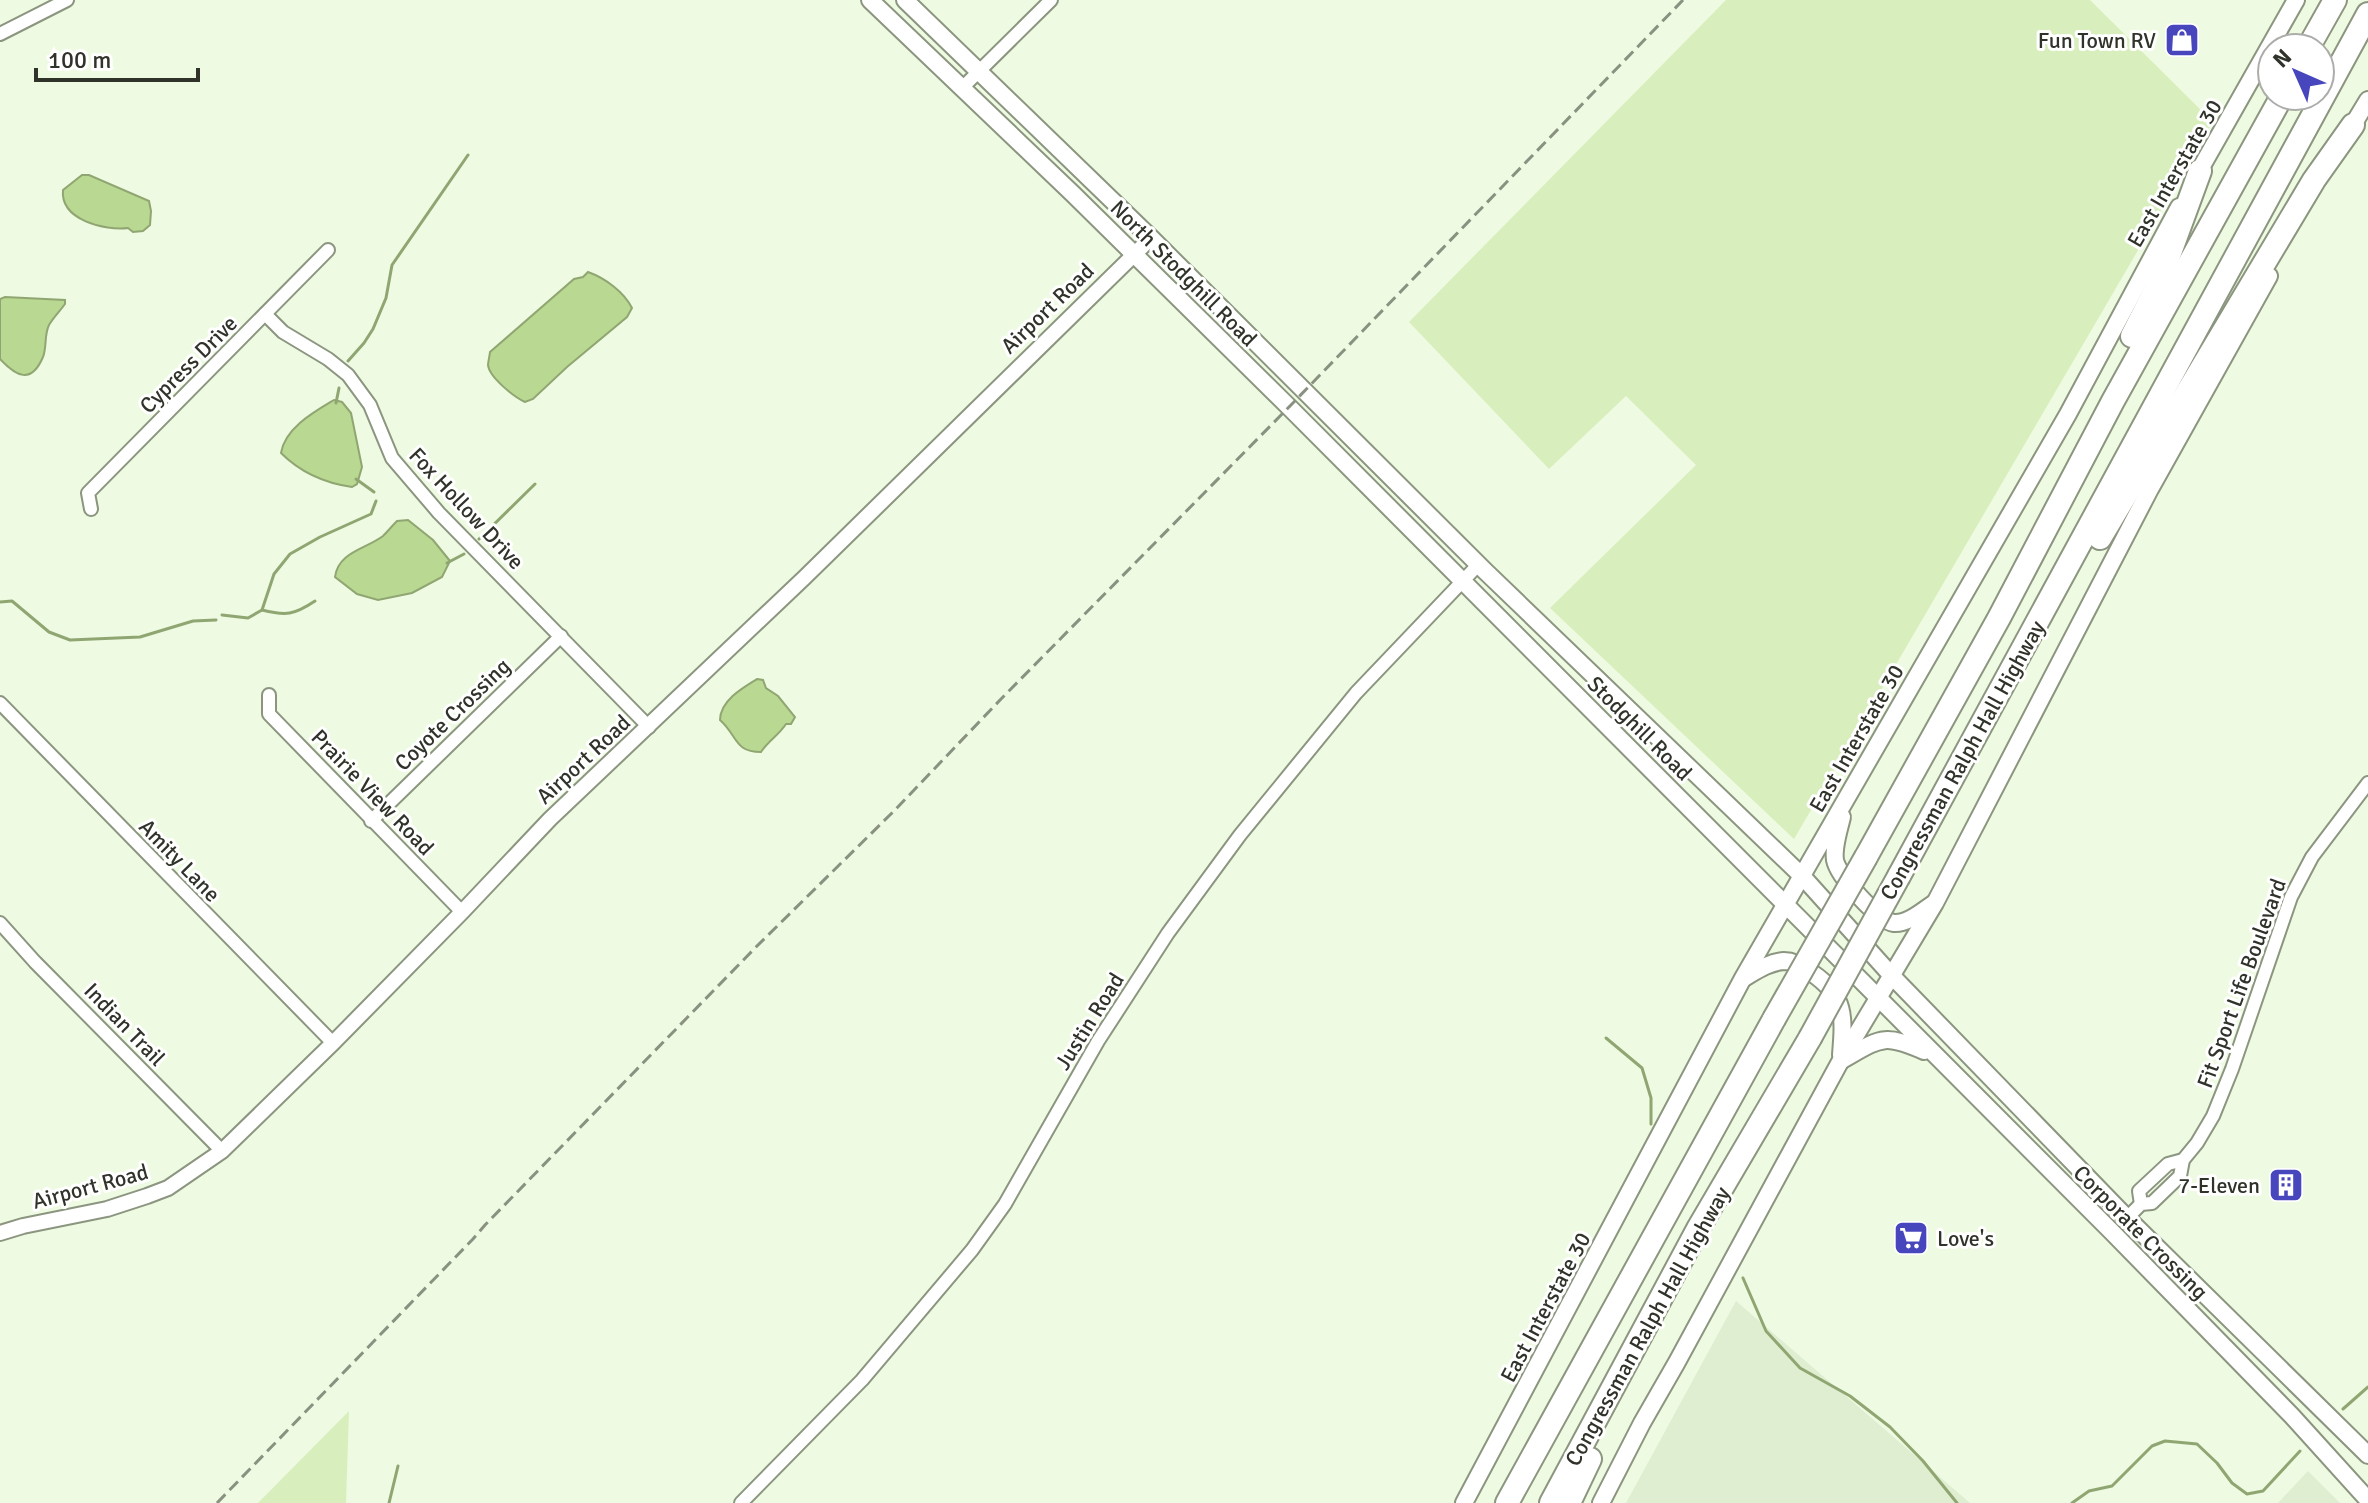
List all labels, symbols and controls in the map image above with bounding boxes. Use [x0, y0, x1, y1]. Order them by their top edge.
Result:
shop icon: Fun Town RV [2163, 21, 2201, 59]
place label: Fun Town RV [2038, 27, 2156, 54]
scale bar [36, 32, 198, 82]
north arrow [2256, 32, 2336, 112]
text: N [2267, 43, 2297, 73]
text: 100 m [48, 45, 111, 75]
street label: East Interstate 30 [2121, 95, 2228, 252]
street label: North Stodghill Road [1105, 194, 1263, 352]
street label: Airport Road [995, 257, 1099, 359]
street label: Cypress Drive [134, 310, 243, 419]
street label: Fox Hollow Drive [403, 442, 530, 575]
street label: Congressman Ralph Hall Highway [1874, 615, 2051, 905]
street label: Coyote Crossing [389, 653, 516, 776]
street label: East Interstate 30 [1803, 660, 1910, 817]
street label: Stodghill Road [1582, 670, 1698, 786]
street label: Airport Road [531, 709, 636, 810]
street label: Prairie View Road [306, 724, 440, 861]
street label: Amity Lane [133, 813, 226, 908]
street label: Fit Sport Life Boulevard [2191, 875, 2292, 1091]
street label: Justin Road [1049, 968, 1130, 1075]
street label: Indian Trail [78, 977, 171, 1072]
street label: Airport Road [29, 1158, 151, 1215]
street label: Corporate Crossing [2068, 1159, 2214, 1305]
building icon: 7-Eleven [2267, 1166, 2305, 1204]
place label: 7-Eleven [2178, 1172, 2260, 1199]
street label: Congressman Ralph Hall Highway [1559, 1181, 1736, 1471]
supermarket icon: Love's [1892, 1219, 1930, 1257]
place label: Love's [1937, 1225, 1994, 1252]
street label: East Interstate 30 [1495, 1228, 1596, 1387]

